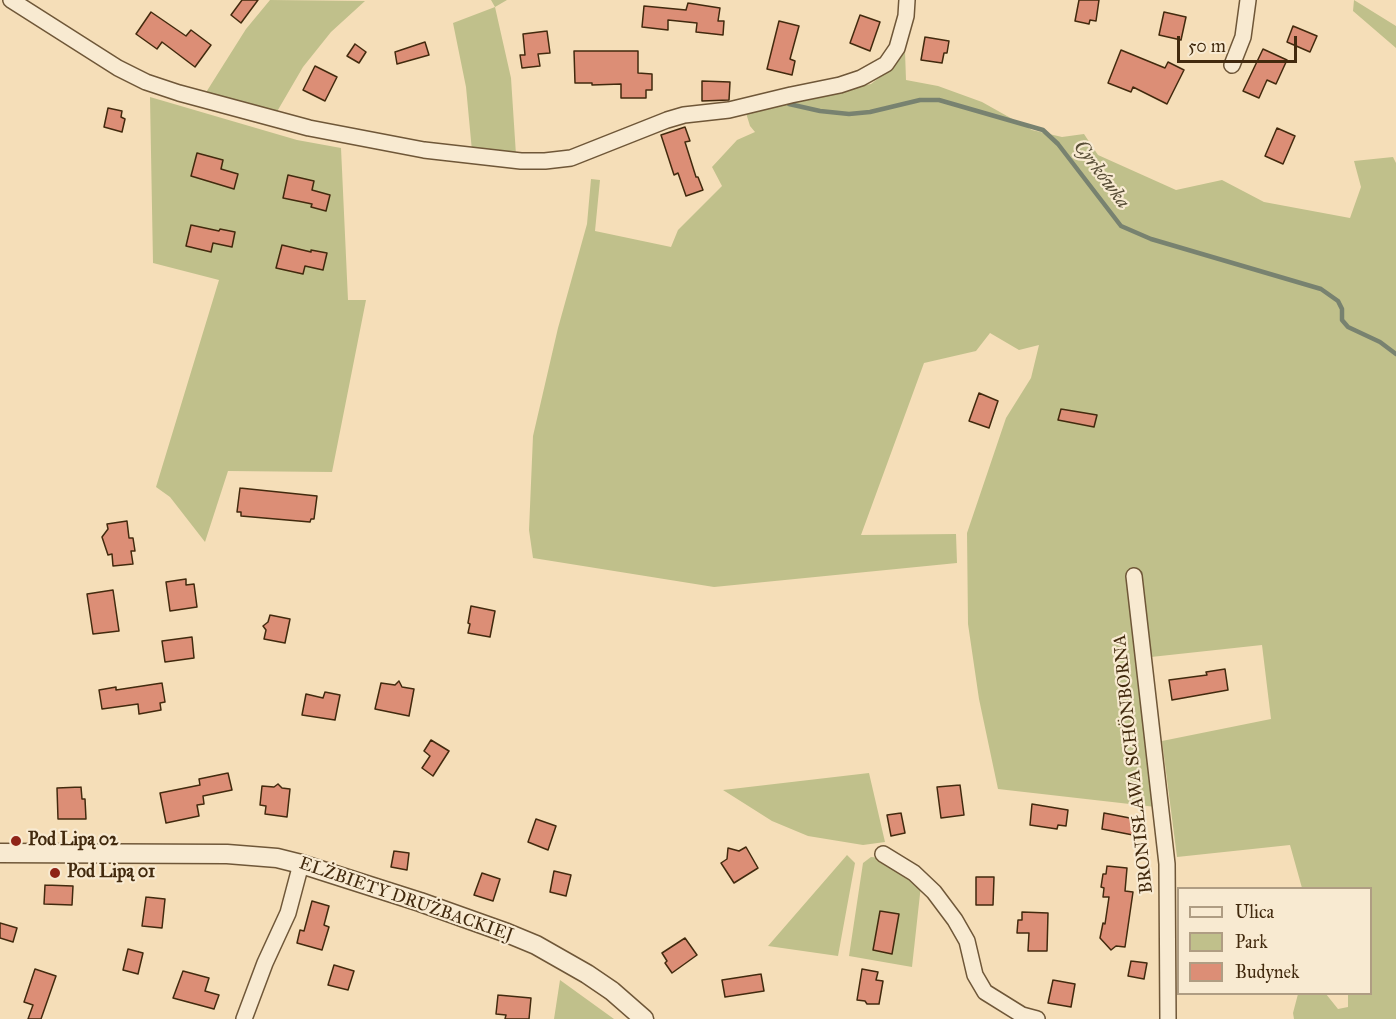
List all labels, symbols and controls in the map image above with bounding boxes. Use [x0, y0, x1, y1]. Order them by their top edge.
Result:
scale bar [1180, 24, 1300, 62]
text: 50 m [1188, 35, 1226, 57]
water label: Cyrkówka [1068, 136, 1134, 214]
street label: BRONISŁAWA SCHÖNBORNA [1110, 633, 1158, 895]
place label: Pod Lipą 02 [28, 830, 118, 852]
marker: Pod Lipą 02 [9, 834, 23, 848]
street label: ELŻBIETY DRUŻBACKIEJ [296, 853, 516, 947]
place label: Pod Lipą 01 [67, 862, 155, 884]
marker: Pod Lipą 01 [48, 866, 62, 880]
legend [1177, 887, 1372, 995]
text: Ulica [1235, 901, 1274, 923]
text: Park [1235, 931, 1268, 953]
text: Budynek [1235, 961, 1299, 983]

